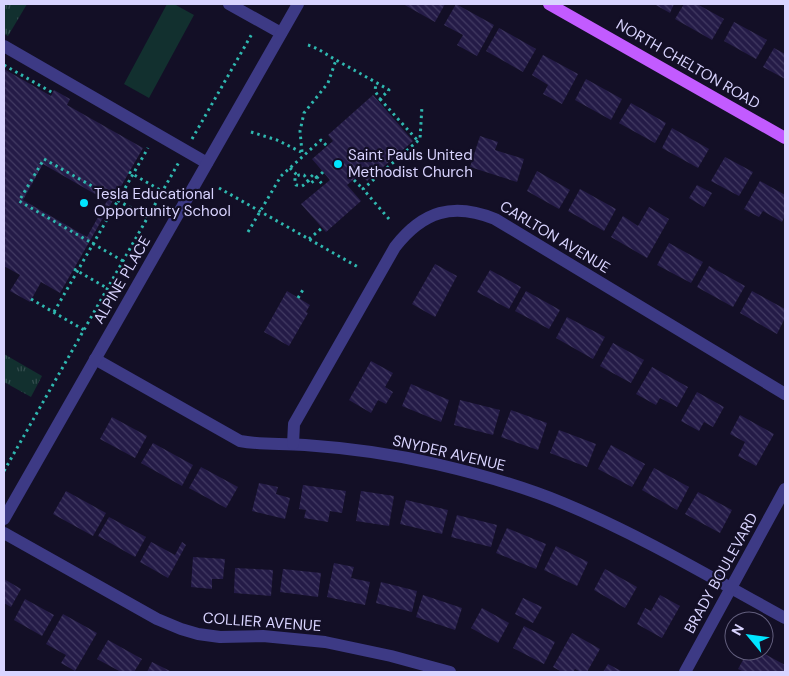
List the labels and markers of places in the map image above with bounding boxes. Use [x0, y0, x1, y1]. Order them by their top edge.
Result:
place label: Saint Pauls United Methodist Church [348, 145, 473, 182]
marker: Saint Pauls United Methodist Church [332, 158, 344, 170]
place label: Tesla Educational Opportunity School [94, 184, 231, 221]
marker: Tesla Educational Opportunity School [78, 197, 90, 209]

